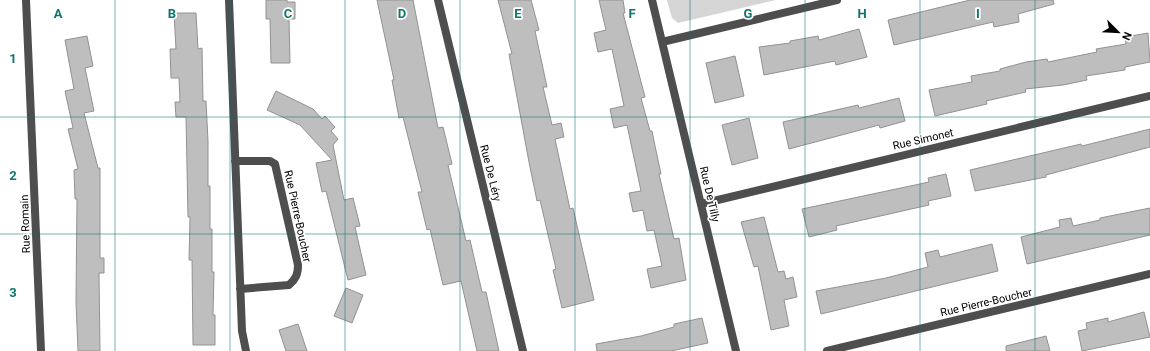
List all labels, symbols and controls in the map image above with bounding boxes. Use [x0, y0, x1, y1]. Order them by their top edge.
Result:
text: A [54, 6, 63, 21]
text: B [168, 6, 176, 21]
text: C [284, 6, 293, 21]
text: D [398, 6, 406, 21]
text: E [514, 6, 522, 21]
text: F [628, 6, 636, 21]
text: G [744, 6, 753, 21]
text: H [857, 6, 867, 21]
text: I [976, 6, 980, 21]
north arrow [1098, 12, 1138, 52]
text: N [1119, 30, 1134, 42]
text: 1 [9, 51, 17, 66]
street label: Rue Simonet [891, 126, 955, 153]
street label: Rue De Léry [477, 143, 504, 204]
street label: Rue De Tilly [697, 165, 722, 224]
text: 2 [9, 168, 17, 183]
street label: Rue Pierre-Boucher [281, 169, 314, 264]
street label: Rue Romain [18, 194, 33, 254]
text: 3 [9, 285, 17, 300]
street label: Rue Pierre-Boucher [939, 286, 1033, 319]

